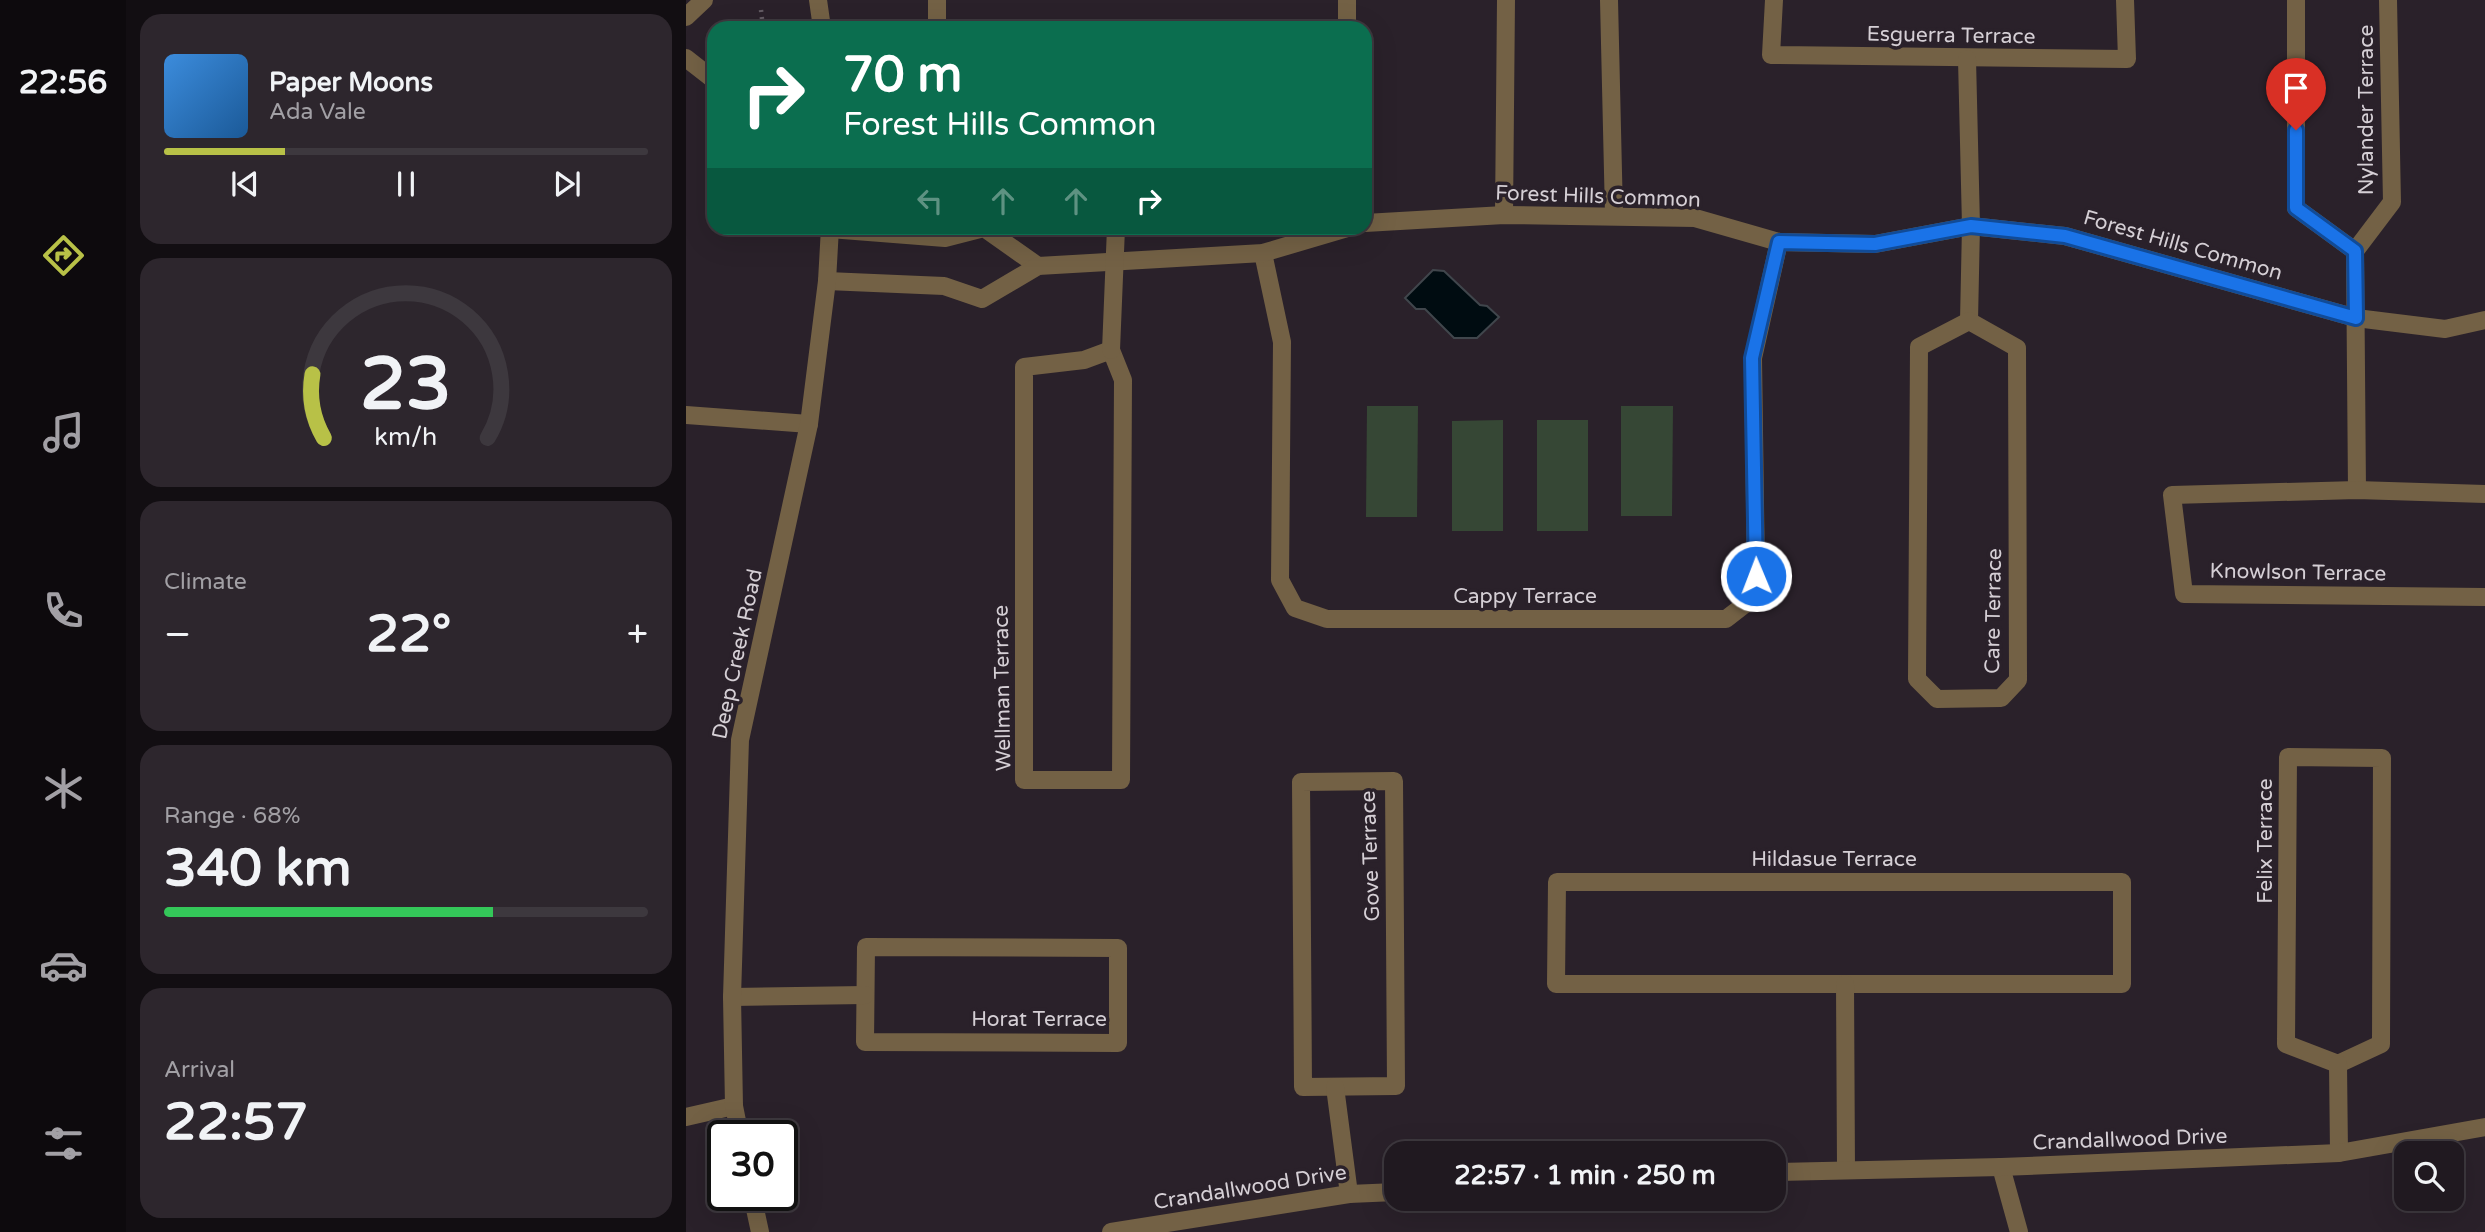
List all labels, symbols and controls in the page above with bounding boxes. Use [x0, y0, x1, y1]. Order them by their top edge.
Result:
street label: Esguerra Terrace [1866, 22, 2036, 49]
street label: Nylander Terrace [2354, 25, 2379, 195]
text: 70 m [843, 46, 962, 105]
icon: right [728, 49, 819, 140]
pin [2266, 58, 2326, 130]
text: 22:56 [19, 64, 107, 102]
text: Paper Moons [269, 67, 433, 98]
icon: arrive [2277, 69, 2315, 107]
text: Ada Vale [269, 98, 366, 126]
text: Forest Hills Common [843, 106, 1157, 144]
icon: previous [226, 165, 264, 203]
icon: pause [387, 165, 425, 203]
icon: next [548, 165, 586, 203]
street label: Forest Hills Common [1495, 180, 1701, 213]
icon: left [911, 182, 949, 220]
icon: ahead [984, 182, 1022, 220]
icon: ahead [1057, 182, 1095, 220]
icon: right [1130, 182, 1168, 220]
street label: Forest Hills Common [2080, 205, 2285, 286]
icon: directions [39, 231, 88, 280]
text: 23 [360, 342, 452, 430]
icon: music [39, 408, 88, 457]
text: km/h [375, 422, 437, 452]
position arrow [1719, 539, 1793, 613]
street label: Care Terrace [1980, 548, 2007, 674]
street label: Knowlson Terrace [2209, 558, 2387, 587]
street label: Deep Creek Road [707, 567, 768, 742]
text: Climate [164, 568, 247, 596]
street label: Cappy Terrace [1453, 584, 1597, 609]
icon: phone [39, 586, 88, 635]
text: 22° [366, 603, 451, 666]
street label: Wellman Terrace [989, 605, 1016, 771]
text: − [164, 612, 191, 658]
text: + [627, 612, 648, 658]
icon: climate [39, 764, 88, 813]
street label: Felix Terrace [2253, 778, 2278, 904]
street label: Gove Terrace [1356, 790, 1385, 922]
text: Range · 68% [164, 802, 300, 830]
text: 340 km [164, 837, 352, 900]
street label: Hildasue Terrace [1751, 847, 1917, 872]
icon: car [39, 941, 88, 990]
street label: Horat Terrace [971, 1007, 1107, 1032]
text: Arrival [164, 1056, 235, 1084]
text: 22:57 [164, 1091, 308, 1154]
icon: filters [39, 1119, 88, 1168]
speed limit sign: 30 [707, 1120, 798, 1211]
street label: Crandallwood Drive [2032, 1124, 2228, 1155]
map controls [2394, 1141, 2464, 1211]
button: search [2394, 1141, 2464, 1211]
street label: Crandallwood Drive [1152, 1160, 1348, 1215]
text: 22:57 · 1 min · 250 m [1454, 1160, 1716, 1191]

